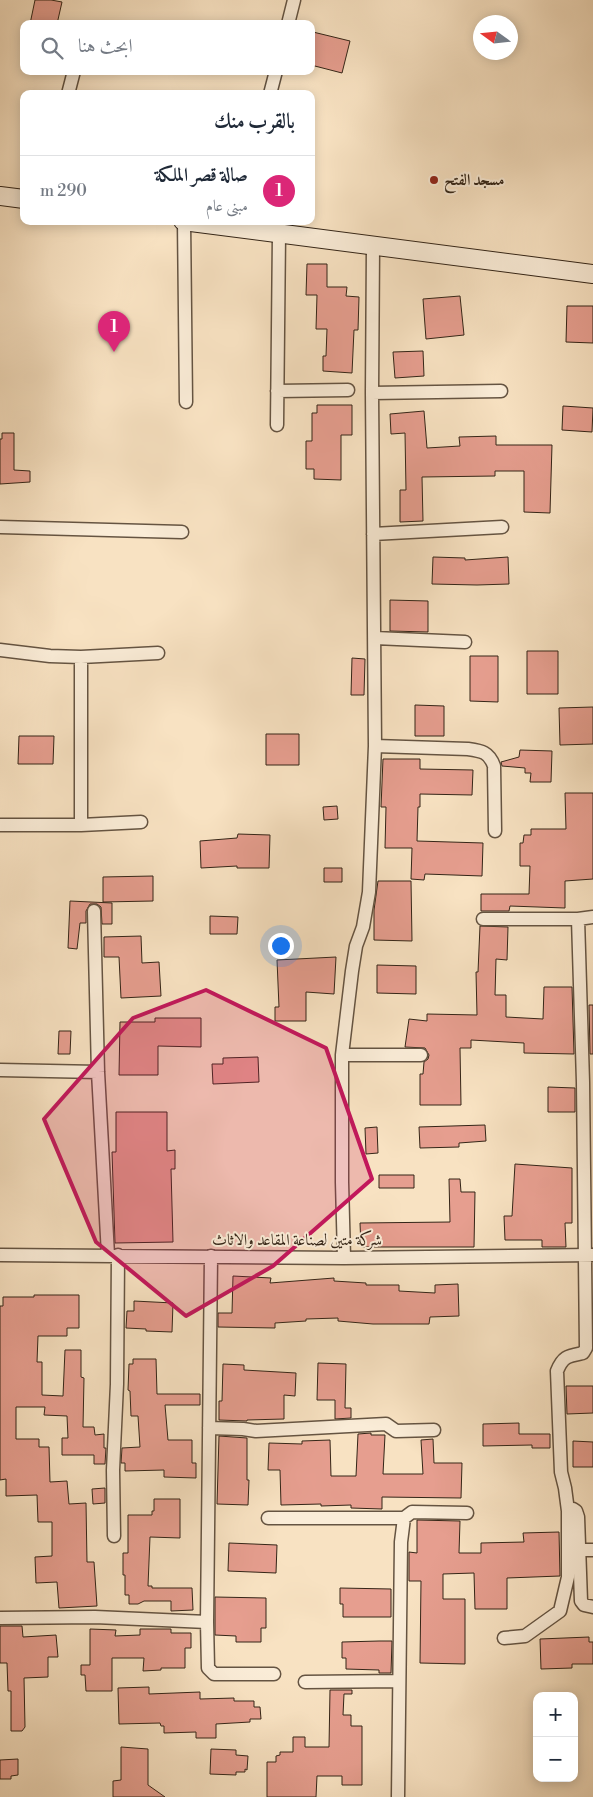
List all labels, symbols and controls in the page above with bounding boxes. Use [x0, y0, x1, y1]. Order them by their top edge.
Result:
north arrow [473, 15, 518, 60]
search box [20, 20, 315, 75]
icon: search [38, 34, 66, 62]
text: ابحث هنا [78, 34, 133, 58]
text: بالقرب منك [214, 109, 295, 135]
text: صالة قصر الملكة [155, 163, 248, 187]
place label: مسجد الفتح [444, 170, 504, 194]
marker: مسجد الفتح [428, 174, 440, 186]
text: 290 m [40, 181, 87, 201]
text: 1 [275, 181, 283, 201]
text: مبنى عام [206, 196, 248, 216]
pin: 1 [98, 311, 130, 352]
your location [268, 933, 294, 959]
street label: شركة متين لصناعة المقاعد والاثاث [212, 1230, 382, 1250]
map controls [533, 1692, 578, 1782]
button: + [533, 1692, 578, 1737]
button: − [533, 1737, 578, 1782]

